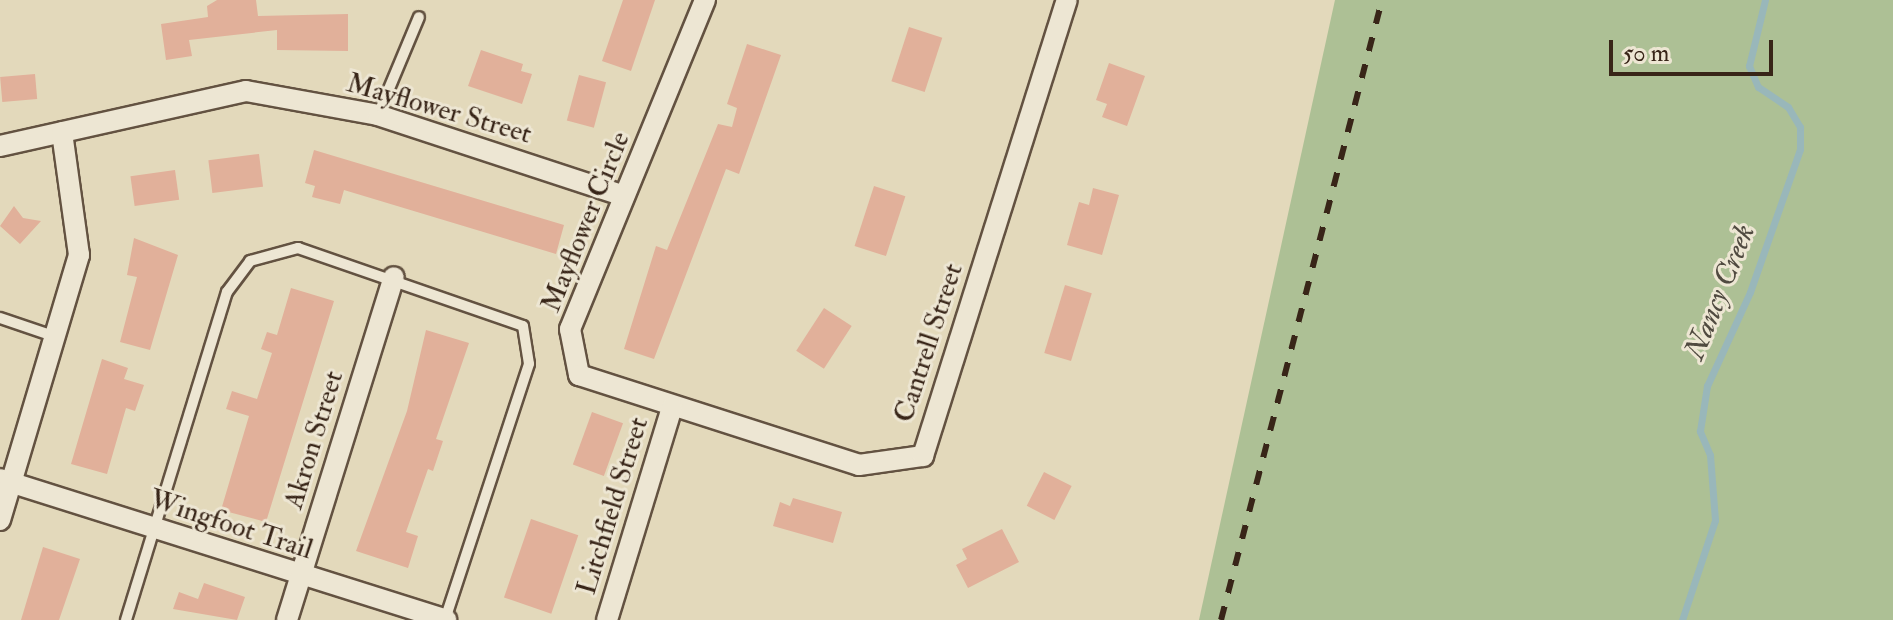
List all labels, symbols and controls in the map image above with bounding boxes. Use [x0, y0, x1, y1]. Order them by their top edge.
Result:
scale bar [1613, 24, 1777, 74]
text: 50 m [1623, 38, 1669, 69]
street label: Mayflower Street [343, 67, 535, 151]
street label: Mayflower Circle [535, 127, 637, 317]
water label: Nancy Creek [1677, 219, 1763, 365]
street label: Cantrell Street [888, 259, 970, 427]
street label: Akron Street [277, 367, 351, 513]
street label: Litchfield Street [570, 413, 656, 599]
street label: Wingfoot Trail [145, 483, 317, 567]

